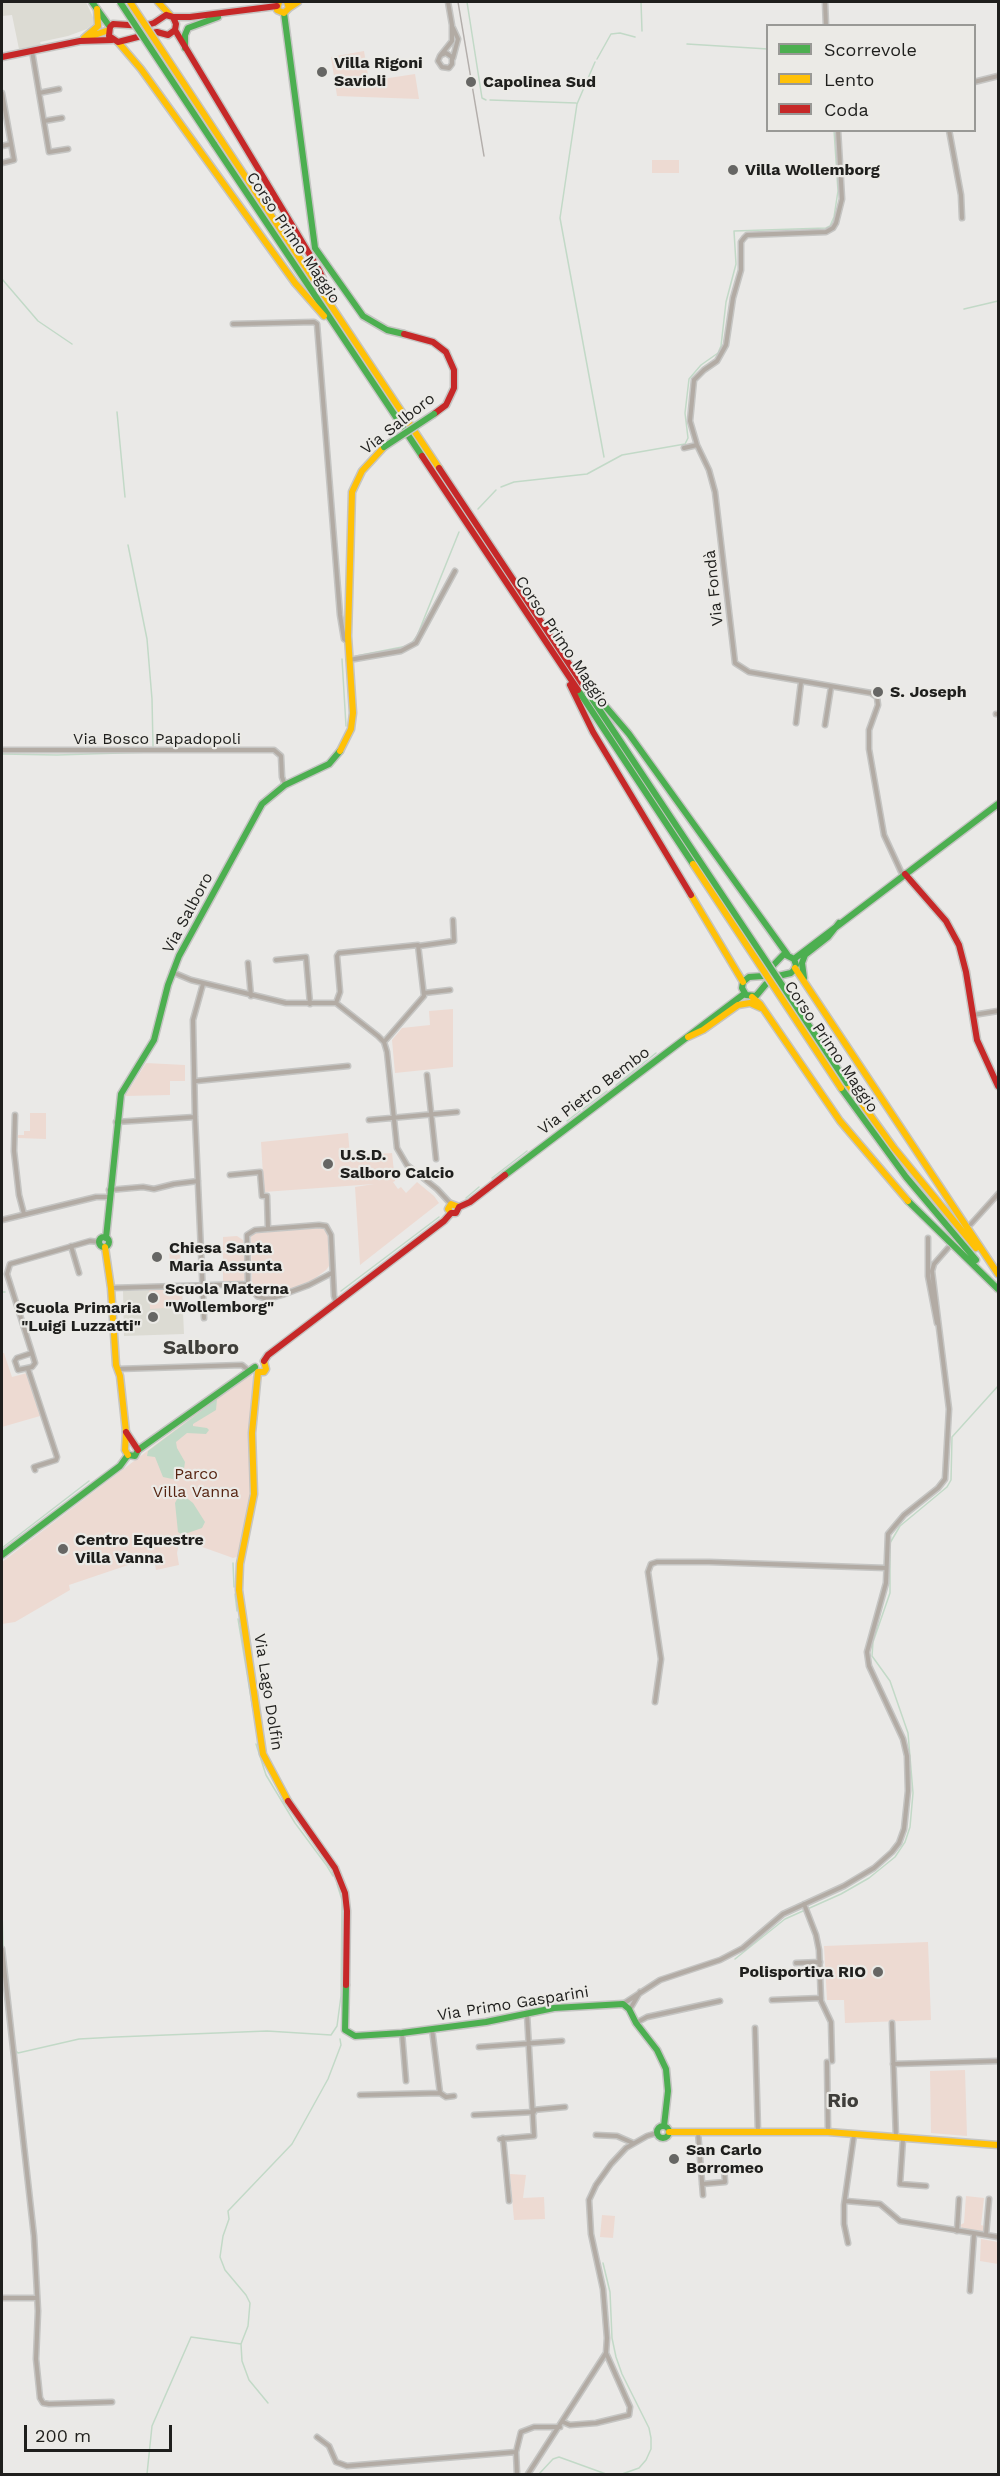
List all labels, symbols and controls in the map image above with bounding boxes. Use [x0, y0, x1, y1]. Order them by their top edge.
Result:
legend [766, 24, 976, 132]
text: Scorrevole [824, 39, 917, 60]
place label: Villa Rigoni Savioli [334, 53, 423, 91]
marker: Villa Rigoni Savioli [315, 65, 329, 79]
text: Lento [824, 69, 874, 90]
place label: Capolinea Sud [483, 72, 596, 92]
marker: Capolinea Sud [464, 75, 478, 89]
text: Coda [824, 99, 869, 120]
place label: Villa Wollemborg [745, 160, 880, 180]
marker: Villa Wollemborg [726, 163, 740, 177]
street label: Corso Primo Maggio [242, 169, 344, 307]
street label: Via Salboro [357, 389, 439, 459]
street label: Via Fondà [700, 549, 728, 627]
street label: Corso Primo Maggio [511, 573, 613, 711]
place label: S. Joseph [890, 682, 967, 702]
marker: S. Joseph [871, 685, 885, 699]
street label: Via Bosco Papadopoli [73, 729, 241, 749]
street label: Via Salboro [159, 869, 217, 957]
street label: Corso Primo Maggio [780, 978, 882, 1116]
street label: Via Pietro Bembo [534, 1043, 654, 1139]
place label: U.S.D. Salboro Calcio [340, 1145, 454, 1183]
marker: U.S.D. Salboro Calcio [321, 1157, 335, 1171]
place label: Chiesa Santa Maria Assunta [169, 1238, 282, 1276]
marker: Chiesa Santa Maria Assunta [150, 1250, 164, 1264]
place label: Scuola Materna "Wollemborg" [165, 1279, 289, 1317]
marker: Scuola Materna "Wollemborg" [146, 1291, 160, 1305]
place label: Scuola Primaria "Luigi Luzzatti" [16, 1298, 141, 1336]
marker: Scuola Primaria "Luigi Luzzatti" [146, 1310, 160, 1324]
district label: Salboro [163, 1336, 239, 1360]
park label: Parco Villa Vanna [153, 1464, 239, 1502]
place label: Centro Equestre Villa Vanna [75, 1530, 204, 1568]
marker: Centro Equestre Villa Vanna [56, 1542, 70, 1556]
street label: Via Lago Dolfin [249, 1632, 287, 1752]
place label: Polisportiva RIO [739, 1962, 866, 1982]
marker: Polisportiva RIO [871, 1965, 885, 1979]
street label: Via Primo Gasparini [436, 1983, 590, 2025]
district label: Rio [827, 2089, 859, 2113]
place label: San Carlo Borromeo [686, 2140, 764, 2178]
marker: San Carlo Borromeo [667, 2152, 681, 2166]
scale bar [27, 2413, 176, 2451]
text: 200 m [35, 2425, 91, 2446]

